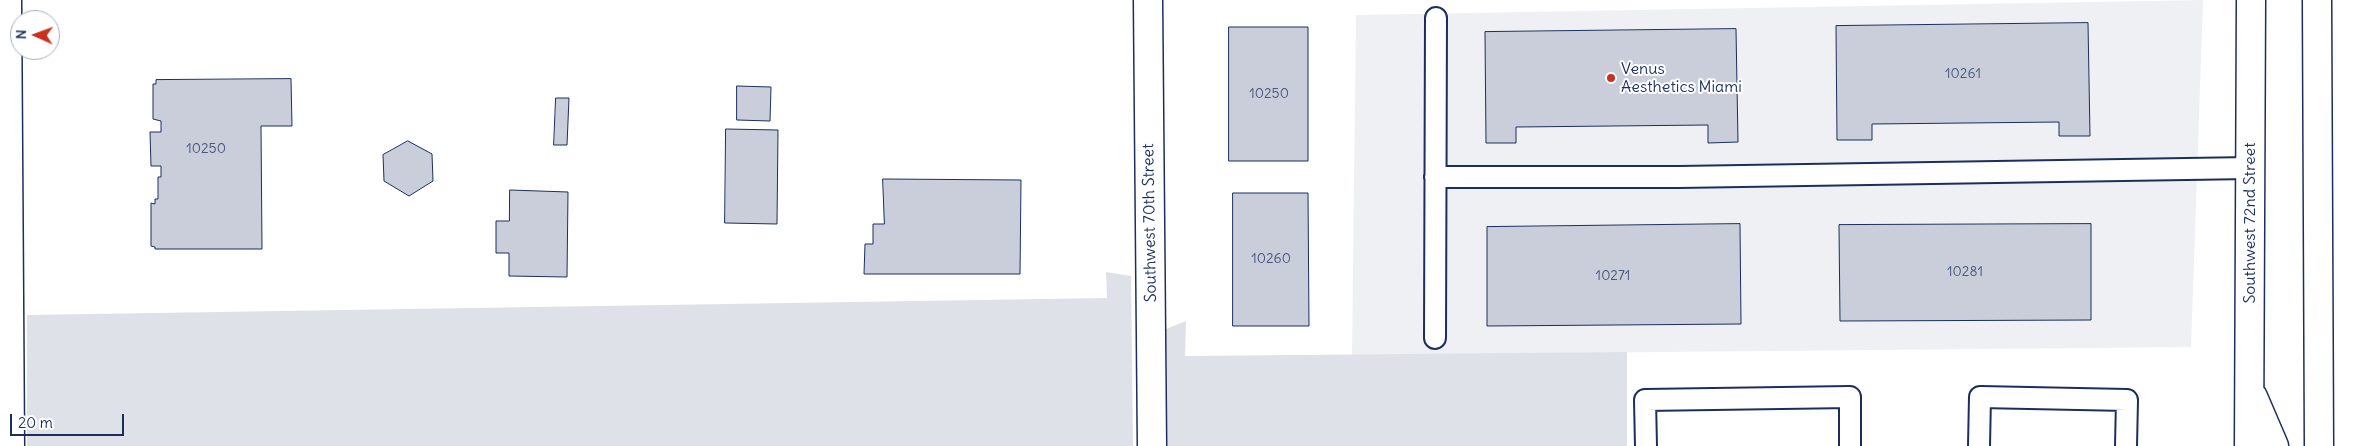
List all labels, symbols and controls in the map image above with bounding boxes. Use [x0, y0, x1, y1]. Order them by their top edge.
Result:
north arrow [10, 10, 60, 60]
text: N [12, 29, 30, 40]
place label: Venus Aesthetics Miami [1621, 59, 1742, 97]
house number: 10261 [1945, 66, 1981, 82]
marker: Venus Aesthetics Miami [1605, 72, 1617, 84]
house number: 10250 [1249, 86, 1289, 102]
house number: 10250 [186, 141, 226, 157]
street label: Southwest 72nd Street [2240, 142, 2260, 304]
street label: Southwest 70th Street [1139, 143, 1161, 303]
house number: 10260 [1251, 251, 1291, 267]
house number: 10281 [1947, 264, 1983, 280]
house number: 10271 [1596, 268, 1630, 284]
scale bar [12, 404, 126, 436]
text: 20 m [18, 413, 53, 432]

